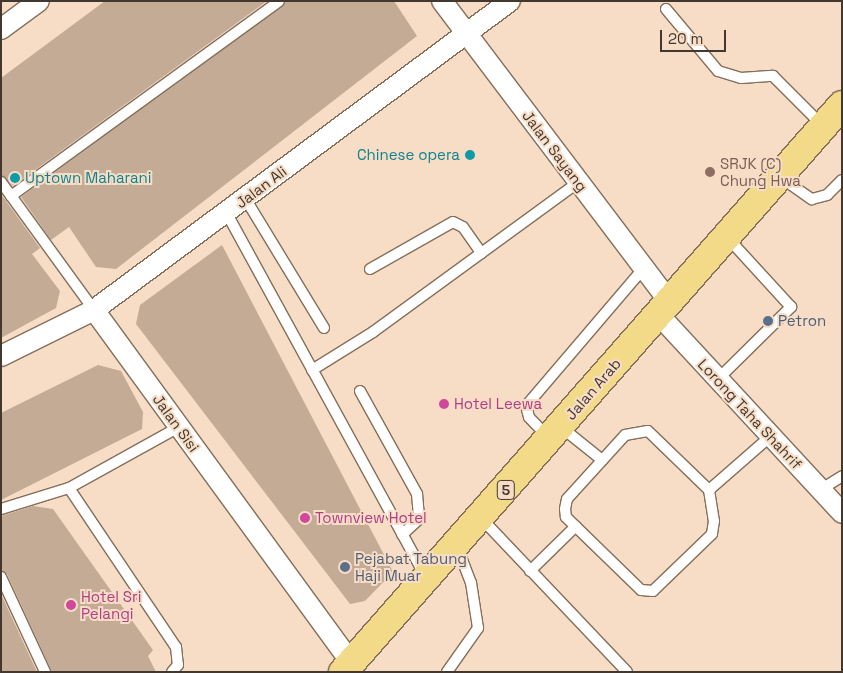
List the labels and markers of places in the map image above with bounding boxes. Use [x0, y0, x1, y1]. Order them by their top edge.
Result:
place label: Chinese opera [357, 146, 460, 164]
marker: Chinese opera [464, 149, 476, 161]
place label: SRJK (C) Chung Hwa [720, 154, 801, 189]
marker: SRJK (C) Chung Hwa [704, 166, 716, 178]
place label: Uptown Maharani [25, 169, 151, 187]
marker: Uptown Maharani [9, 172, 21, 184]
place label: Petron [778, 312, 826, 330]
marker: Petron [762, 315, 774, 327]
place label: Hotel Leewa [454, 395, 542, 413]
marker: Hotel Leewa [438, 398, 450, 410]
place label: Townview Hotel [315, 509, 427, 527]
marker: Townview Hotel [299, 512, 311, 524]
place label: Pejabat Tabung Haji Muar [355, 549, 467, 584]
marker: Pejabat Tabung Haji Muar [339, 561, 351, 573]
place label: Hotel Sri Pelangi [81, 587, 141, 622]
marker: Hotel Sri Pelangi [65, 599, 77, 611]

